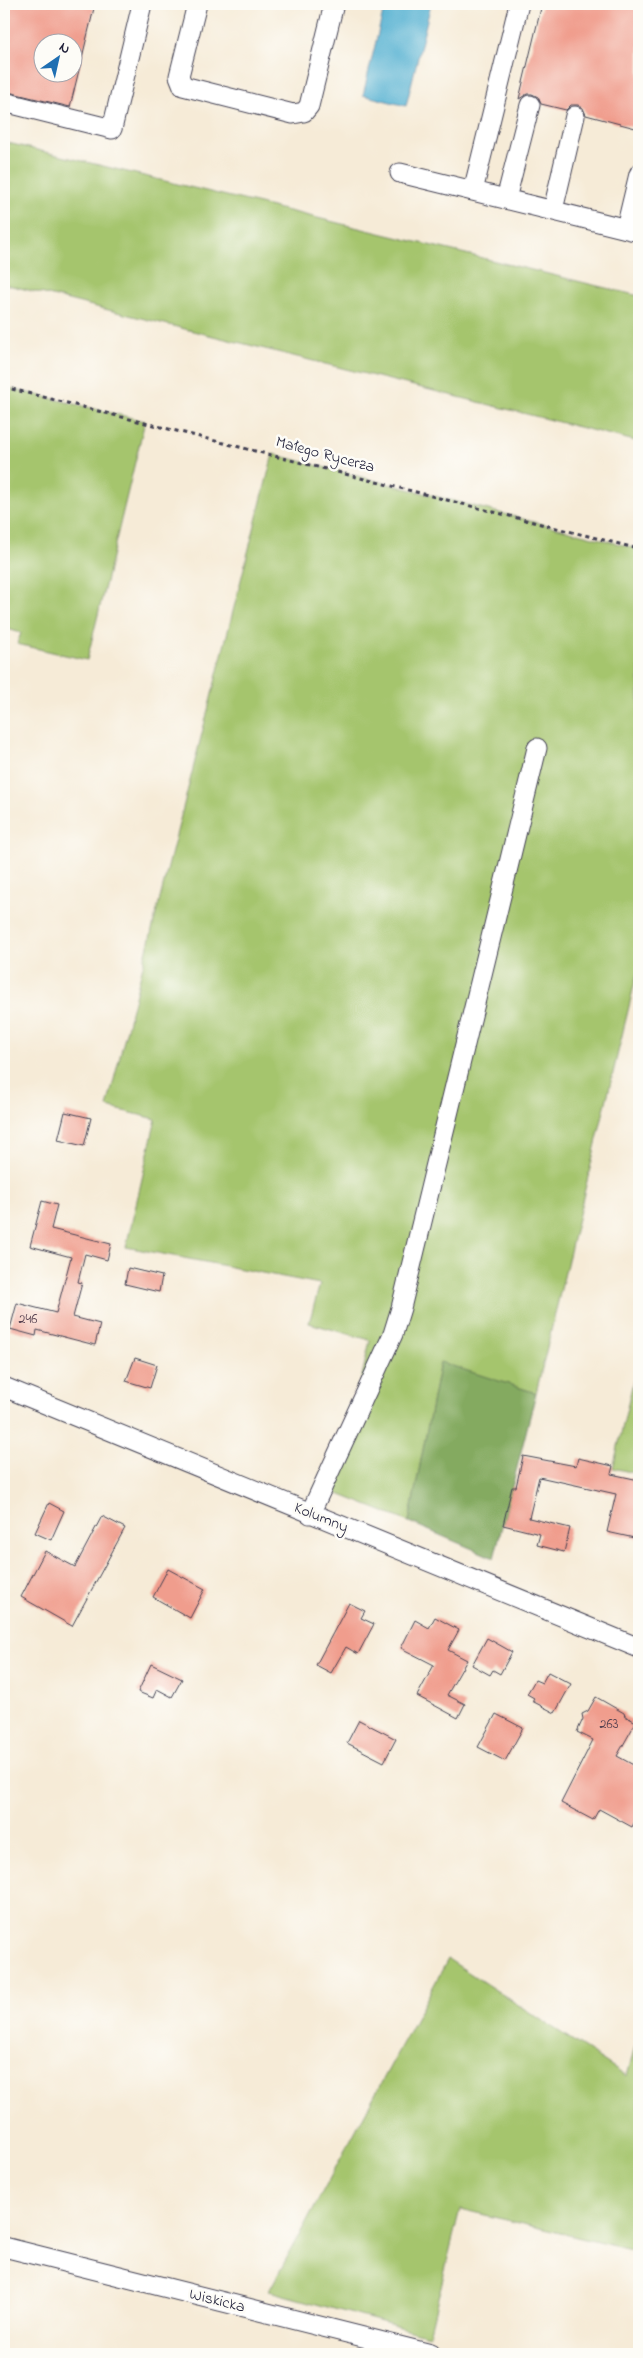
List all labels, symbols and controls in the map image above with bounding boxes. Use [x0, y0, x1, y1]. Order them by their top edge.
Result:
north arrow [32, 32, 82, 82]
text: N [55, 37, 74, 60]
street label: Małego Rycerza [273, 430, 377, 480]
house number: 246 [19, 1309, 37, 1330]
street label: Kolumny [290, 1496, 352, 1540]
house number: 263 [600, 1714, 619, 1735]
street label: Wiskicka [187, 2282, 247, 2320]

